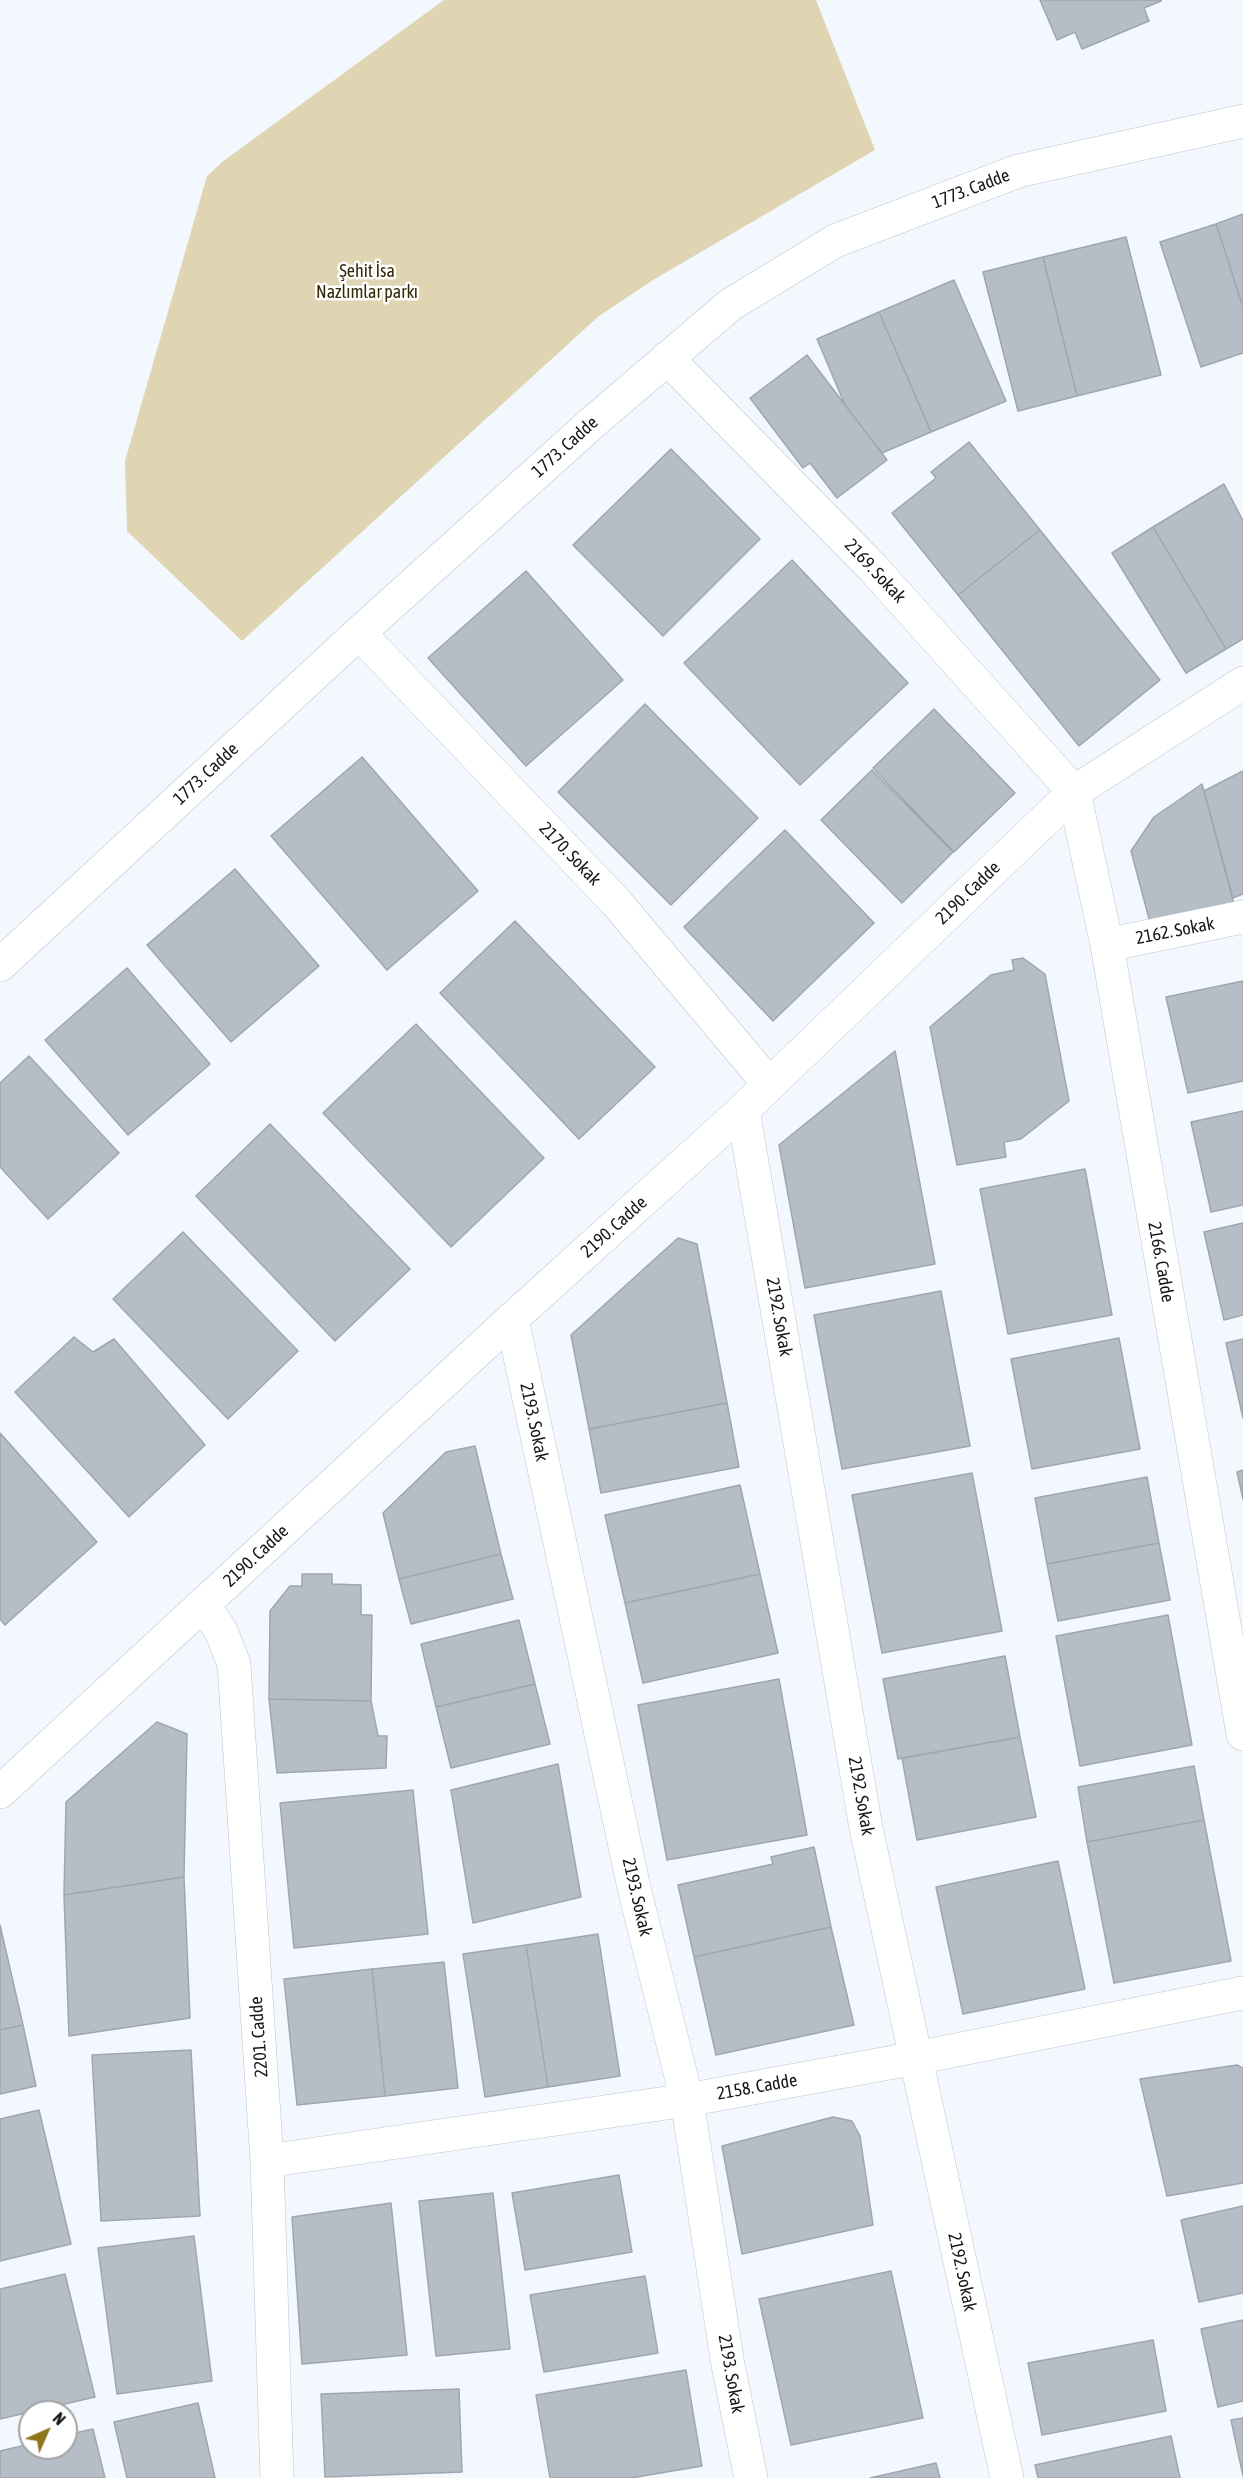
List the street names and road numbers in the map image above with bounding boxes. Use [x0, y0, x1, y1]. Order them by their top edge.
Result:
street label: 1773. Cadde [929, 164, 1013, 214]
street label: 1773. Cadde [528, 412, 602, 482]
street label: 2169. Sokak [840, 534, 910, 608]
street label: 1773. Cadde [169, 738, 243, 810]
street label: 2170. Sokak [535, 818, 605, 890]
street label: 2190. Cadde [931, 857, 1005, 929]
street label: 2162. Sokak [1134, 913, 1216, 949]
street label: 2190. Cadde [577, 1192, 651, 1262]
street label: 2166. Cadde [1143, 1220, 1179, 1304]
street label: 2192. Sokak [761, 1276, 797, 1358]
street label: 2193. Sokak [515, 1381, 553, 1463]
street label: 2190. Cadde [219, 1520, 293, 1592]
street label: 2192. Sokak [843, 1755, 879, 1837]
street label: 2193. Sokak [618, 1856, 656, 1938]
street label: 2201. Cadde [245, 1996, 273, 2078]
street label: 2158. Cadde [715, 2069, 799, 2105]
street label: 2192. Sokak [943, 2231, 981, 2313]
street label: 2193. Sokak [713, 2333, 749, 2415]

